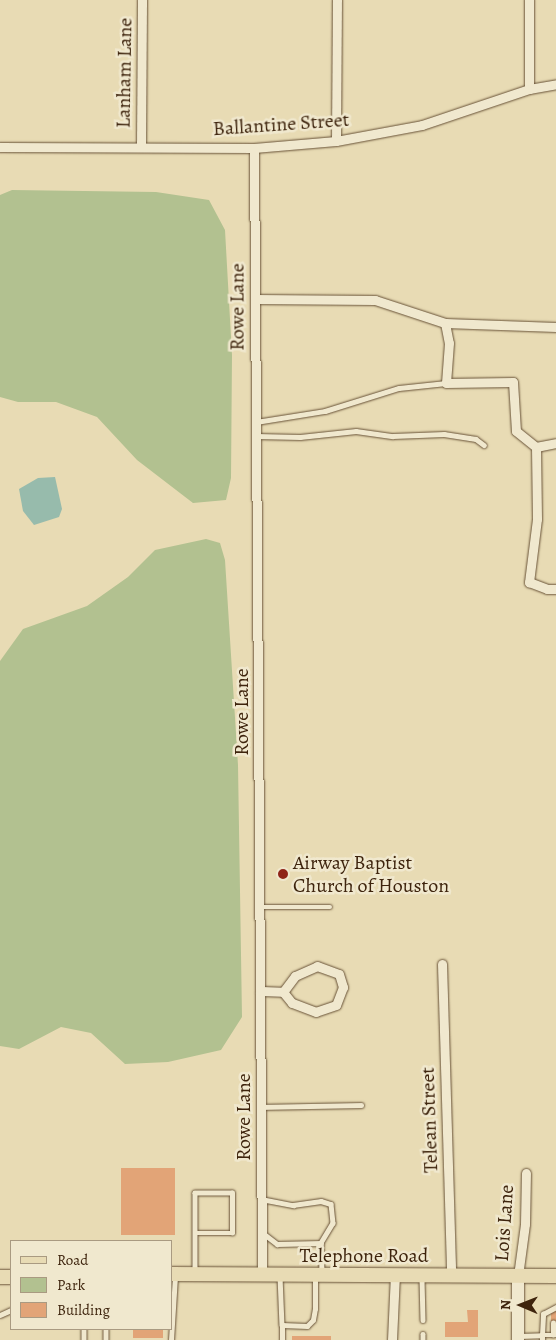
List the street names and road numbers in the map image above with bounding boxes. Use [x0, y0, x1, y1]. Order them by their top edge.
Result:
street label: Lanham Lane [111, 18, 137, 128]
street label: Ballantine Street [212, 107, 350, 141]
street label: Rowe Lane [225, 263, 249, 351]
street label: Rowe Lane [229, 668, 253, 756]
street label: Telean Street [415, 1067, 443, 1173]
street label: Rowe Lane [231, 1073, 255, 1161]
street label: Lois Lane [489, 1184, 519, 1262]
street label: Telephone Road [299, 1243, 429, 1267]

